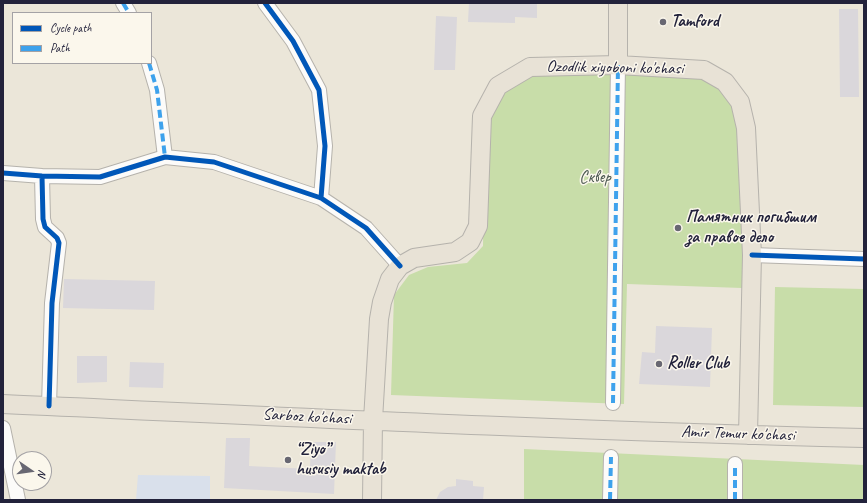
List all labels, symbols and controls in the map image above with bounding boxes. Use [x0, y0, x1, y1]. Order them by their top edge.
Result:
legend [12, 12, 152, 64]
place label: Tamford [671, 12, 719, 32]
marker: Tamford [658, 17, 668, 27]
text: Cycle path [50, 20, 92, 36]
text: Path [50, 40, 70, 56]
street label: Ozodlik xiyoboni ko'chasi [546, 57, 684, 79]
park label: Сквер [579, 168, 611, 188]
place label: Памятник погибшим за правое дело [686, 208, 816, 248]
marker: Памятник погибшим за правое дело [673, 223, 683, 233]
place label: Roller Club [667, 354, 729, 374]
marker: Roller Club [654, 359, 664, 369]
street label: Sarboz ko'chasi [262, 404, 352, 430]
street label: Amir Temur ko'chasi [681, 422, 795, 446]
place label: “Ziyo” hususiy maktab [296, 440, 386, 480]
north arrow [12, 451, 52, 491]
marker: “Ziyo” hususiy maktab [283, 455, 293, 465]
text: N [35, 469, 50, 478]

